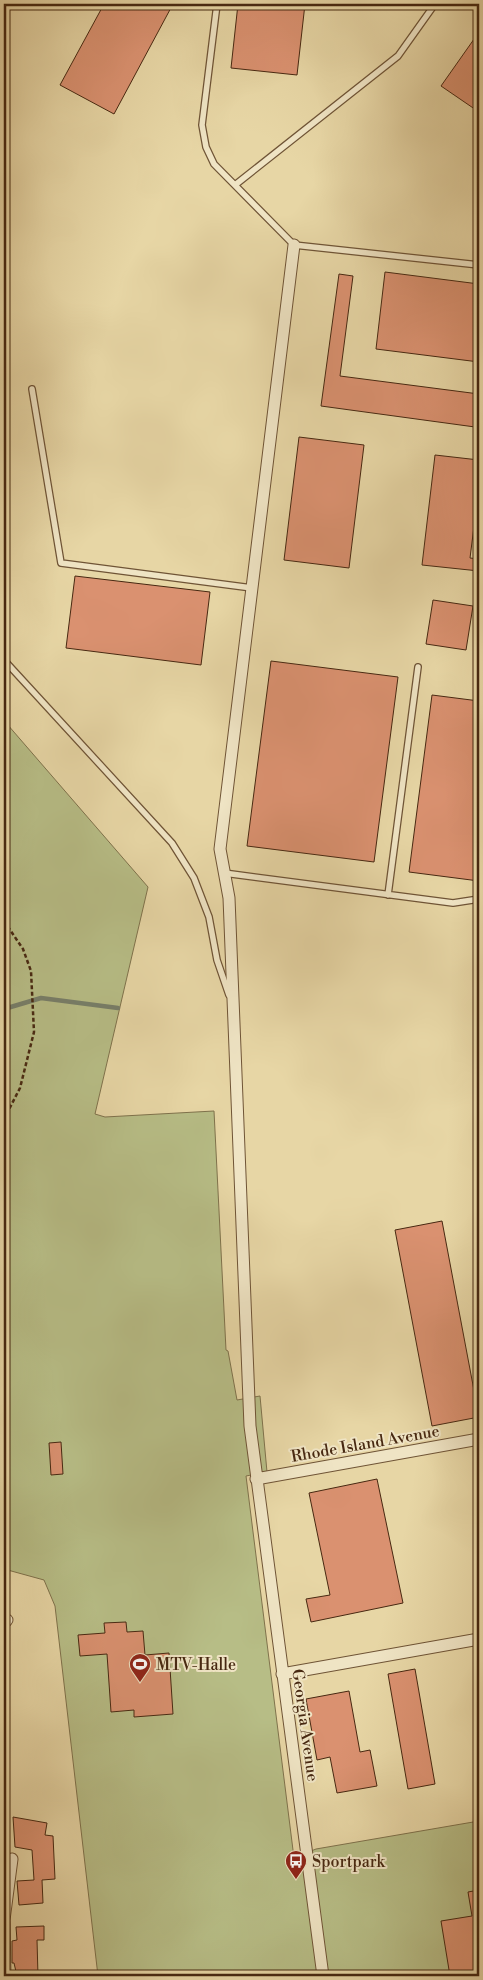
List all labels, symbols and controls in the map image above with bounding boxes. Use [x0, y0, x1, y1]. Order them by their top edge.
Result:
street label: Rhode Island Avenue [289, 1421, 441, 1467]
sports icon: MTV-Halle [128, 1652, 152, 1683]
place label: MTV-Halle [156, 1655, 236, 1675]
street label: Georgia Avenue [287, 1668, 323, 1783]
bus stop icon: Sportpark [284, 1849, 308, 1880]
place label: Sportpark [312, 1852, 387, 1872]

